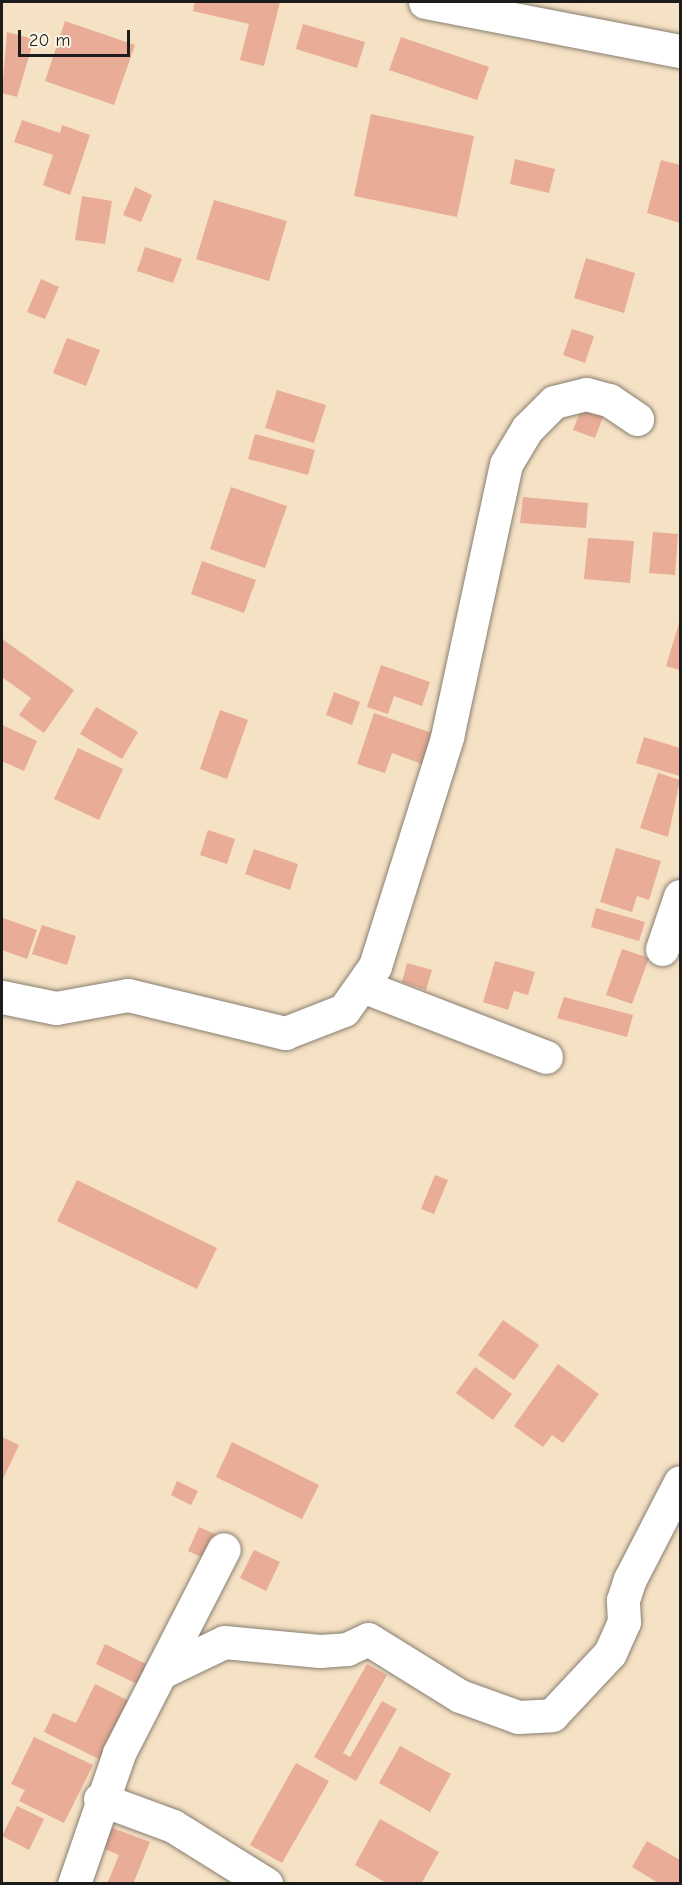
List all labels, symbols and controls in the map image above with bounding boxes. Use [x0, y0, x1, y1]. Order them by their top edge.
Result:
scale bar [21, 18, 134, 56]
text: 20 m [29, 30, 70, 51]

